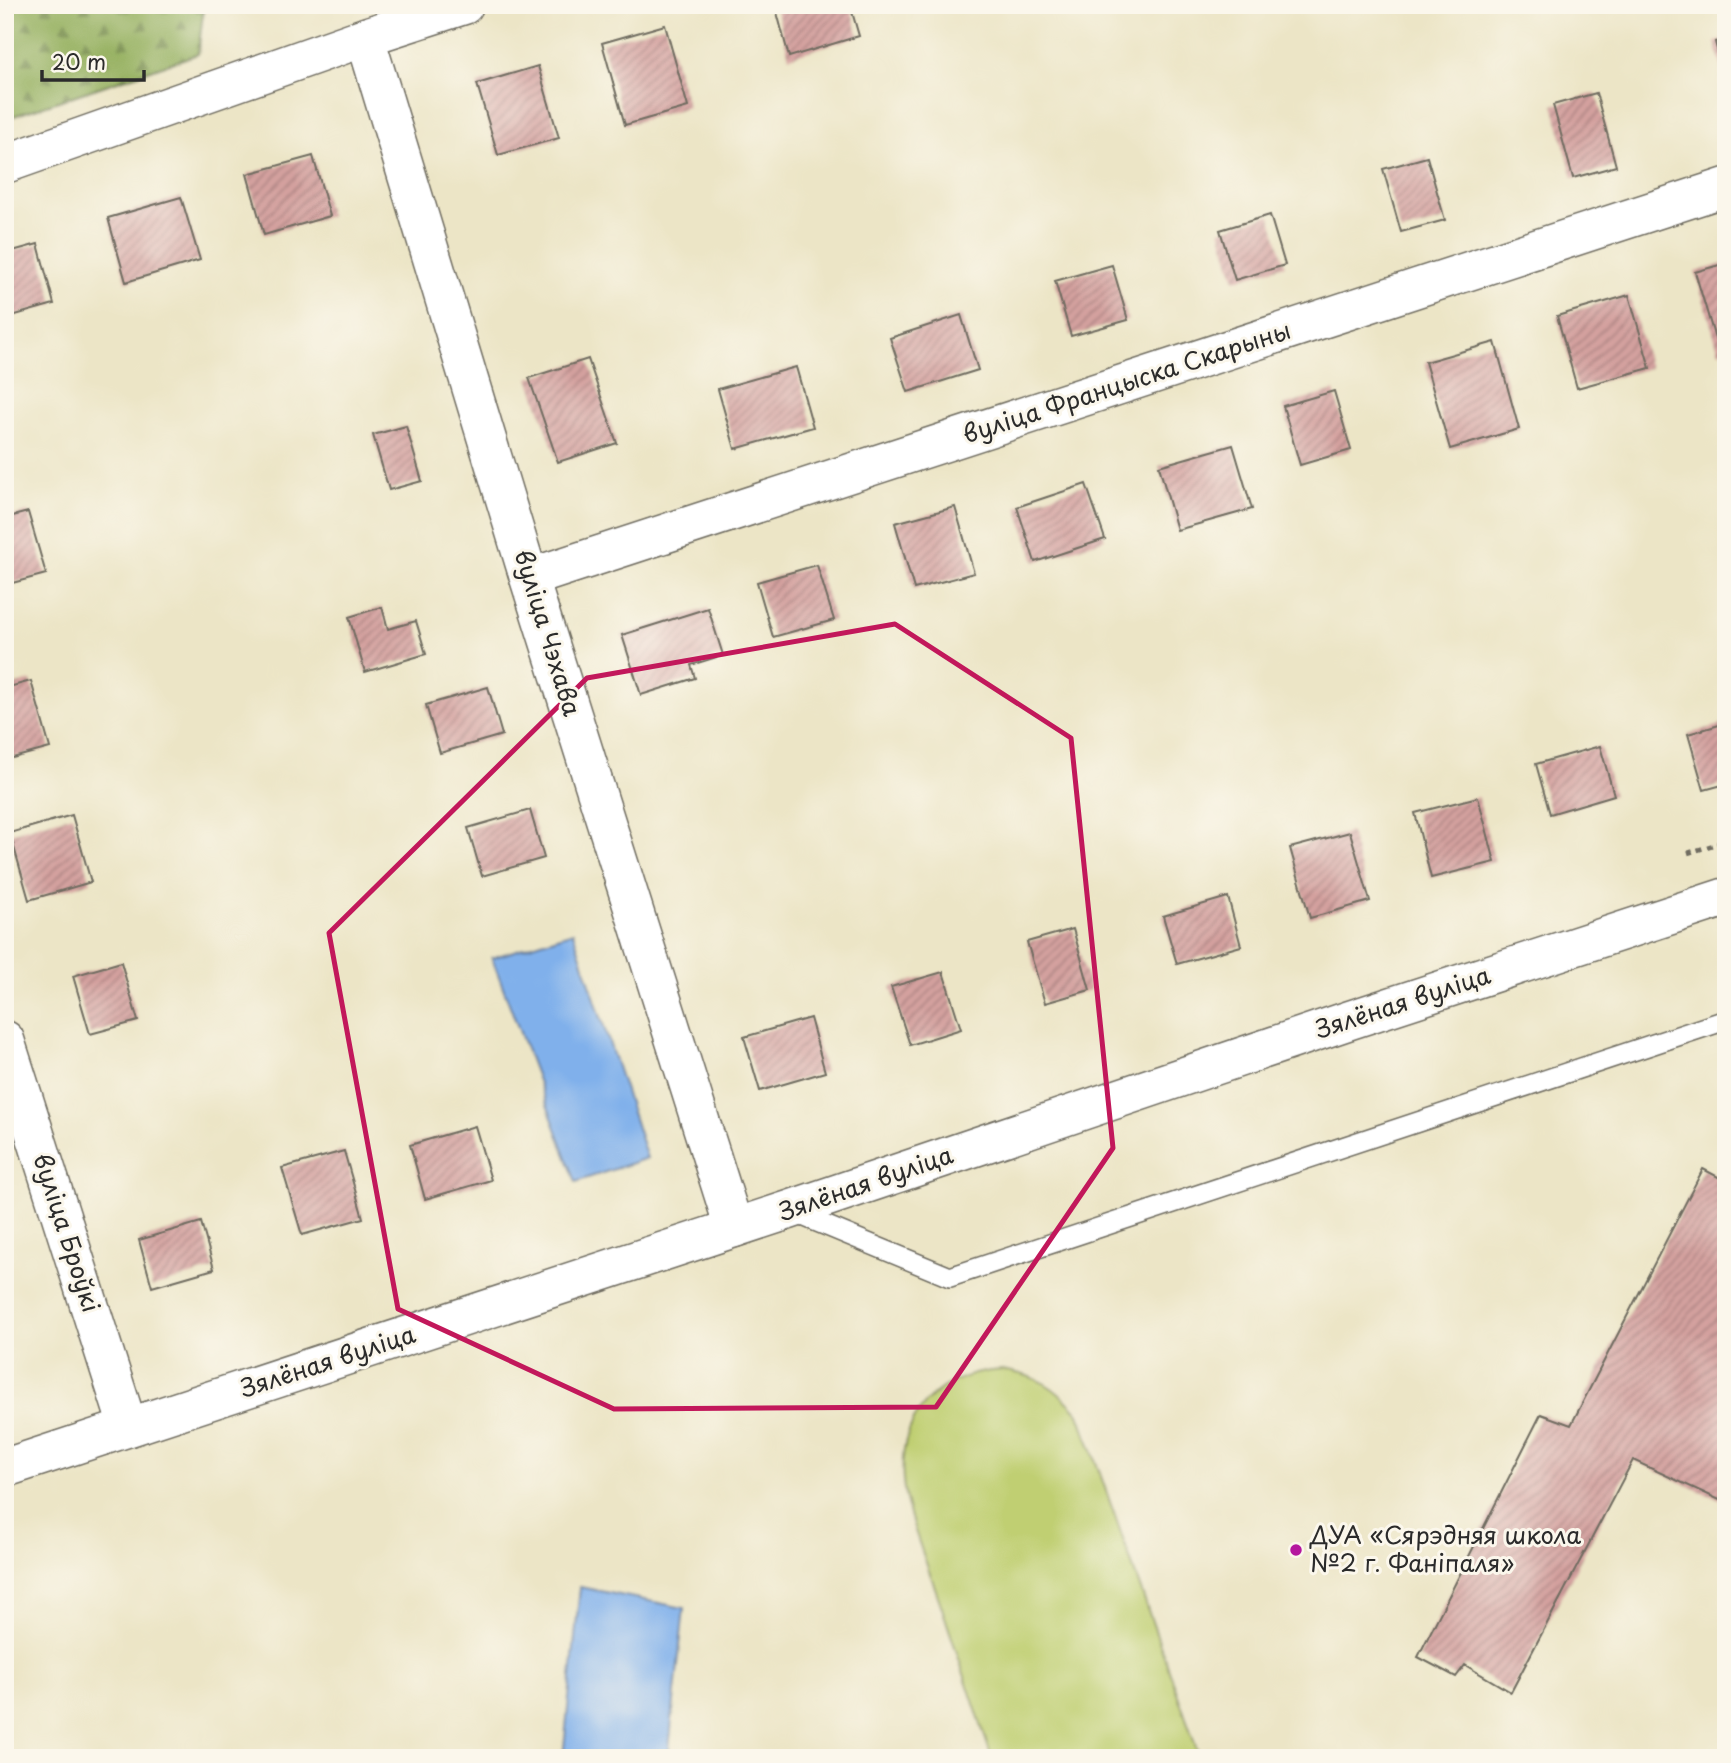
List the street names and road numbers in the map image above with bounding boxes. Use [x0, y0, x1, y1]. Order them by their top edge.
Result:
street label: вуліца Францыска Скарыны [958, 311, 1295, 451]
street label: вуліца Чэхава [507, 545, 591, 720]
street label: Зялёная вуліца [1310, 956, 1495, 1046]
street label: Зялёная вуліца [773, 1135, 958, 1229]
street label: вуліца Броўкі [25, 1148, 111, 1316]
street label: Зялёная вуліца [235, 1315, 420, 1405]

